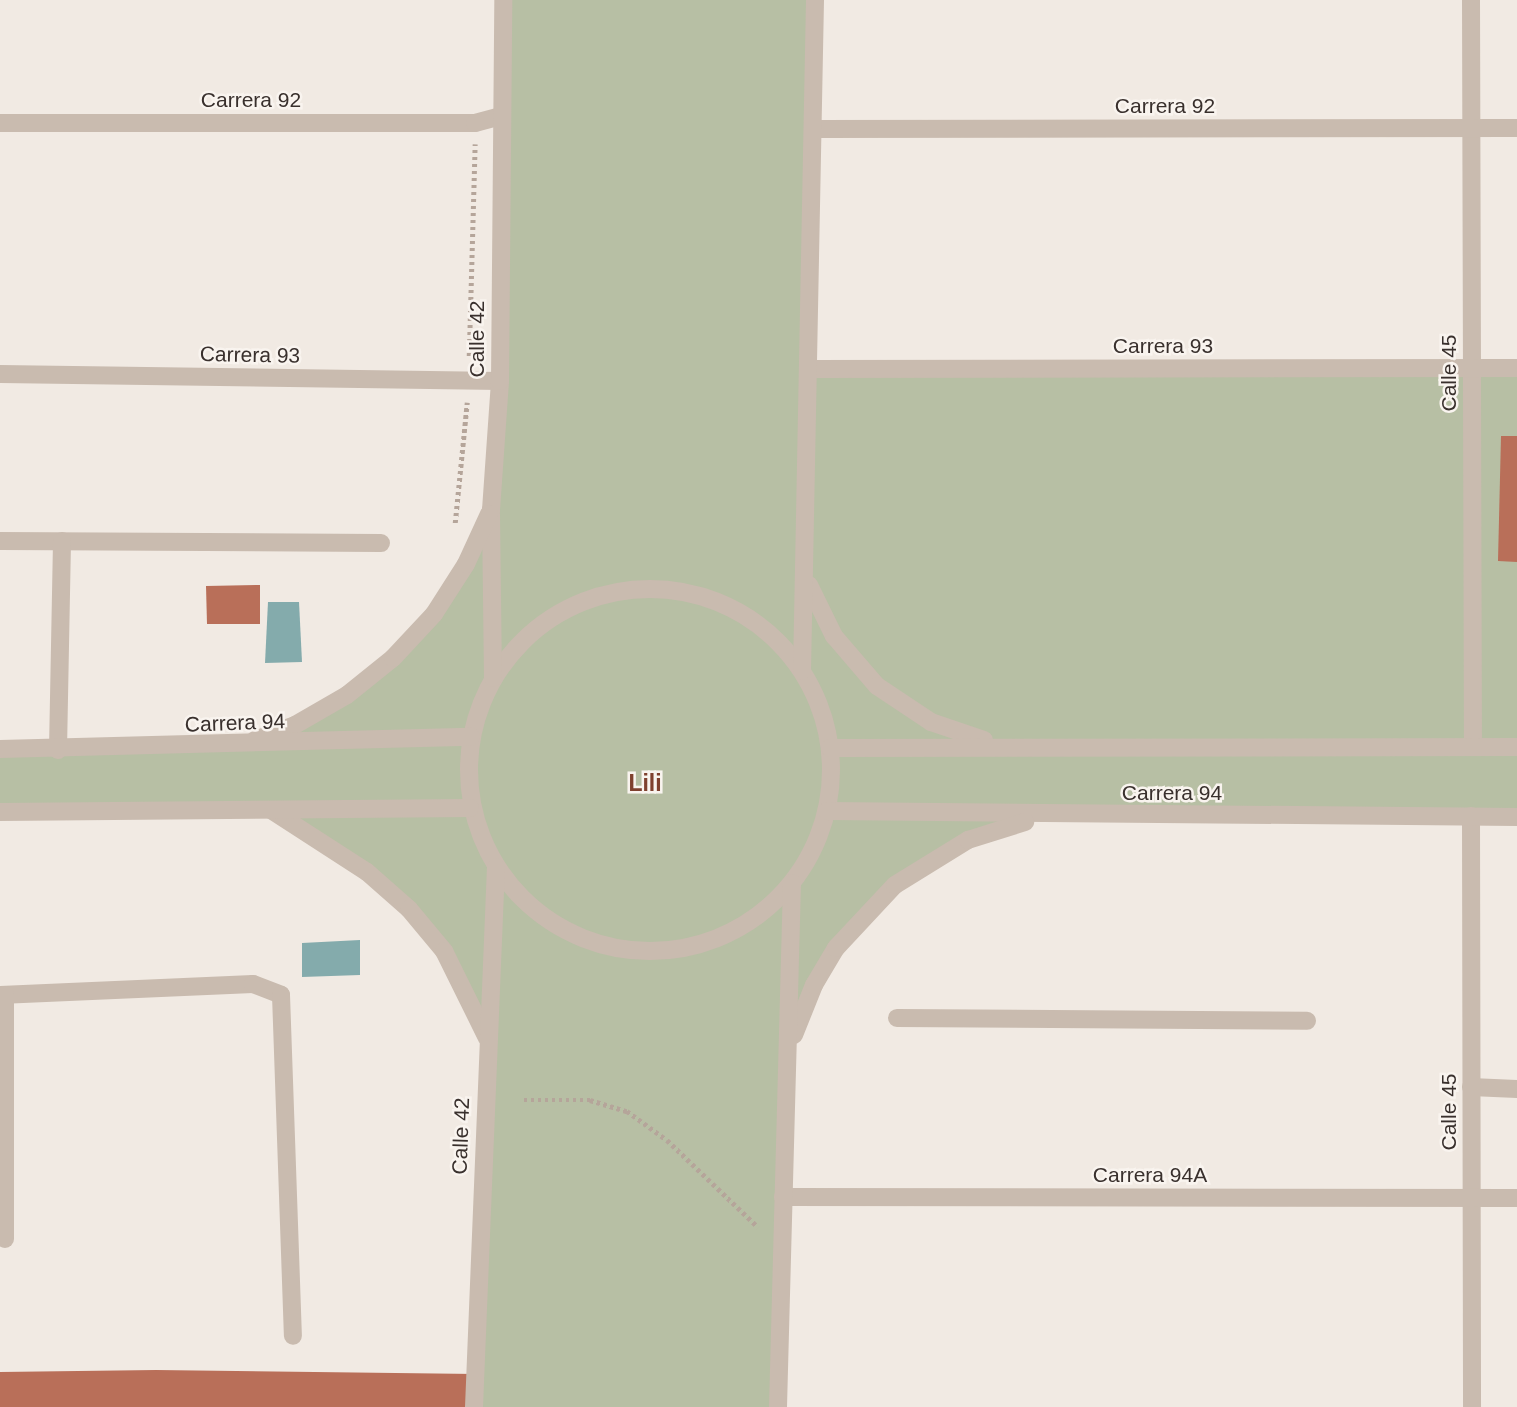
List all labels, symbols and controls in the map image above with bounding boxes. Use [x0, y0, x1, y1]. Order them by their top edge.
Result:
street label: Carrera 92 [201, 87, 301, 113]
street label: Carrera 92 [1115, 93, 1215, 119]
street label: Calle 42 [464, 300, 490, 378]
street label: Carrera 93 [1113, 333, 1213, 359]
street label: Calle 45 [1436, 334, 1462, 412]
street label: Carrera 93 [200, 342, 300, 368]
street label: Carrera 94 [184, 709, 286, 737]
district label: Lili [628, 769, 662, 797]
street label: Carrera 94 [1122, 780, 1222, 806]
street label: Calle 45 [1436, 1073, 1462, 1151]
street label: Calle 42 [447, 1097, 475, 1175]
street label: Carrera 94A [1093, 1162, 1207, 1188]

